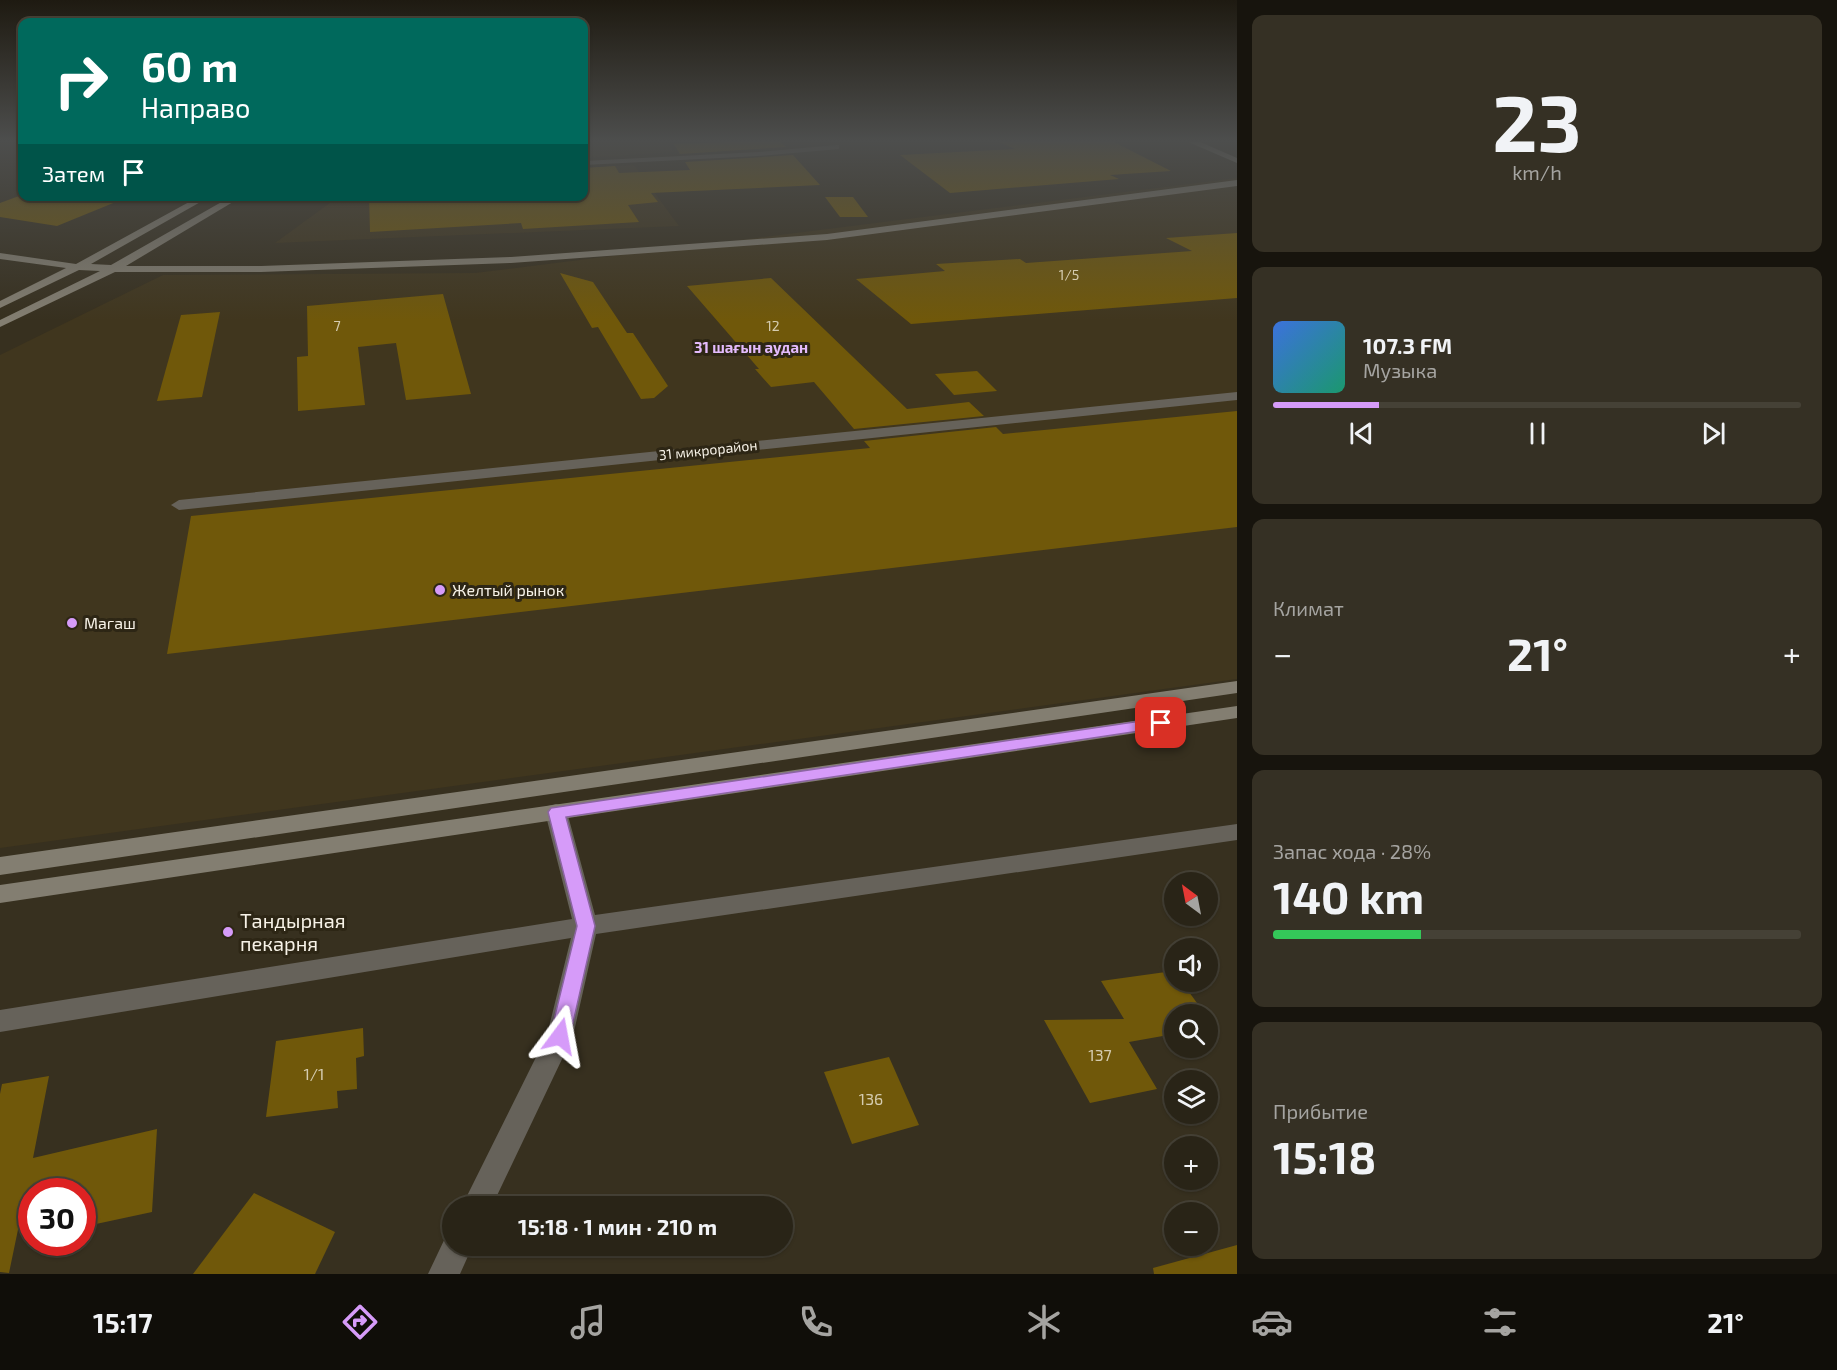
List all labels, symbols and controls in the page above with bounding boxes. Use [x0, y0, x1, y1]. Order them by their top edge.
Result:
text: 60 m [141, 40, 238, 90]
icon: right [42, 42, 120, 120]
text: 23 [1492, 74, 1582, 168]
text: Направо [141, 91, 250, 123]
icon: arrive [117, 156, 150, 189]
text: Затем [42, 160, 105, 186]
text: km/h [1512, 160, 1562, 184]
house number: 1/5 [1059, 266, 1079, 283]
house number: 7 [333, 317, 341, 334]
house number: 12 [766, 317, 780, 334]
text: 107.3 FM [1363, 332, 1452, 358]
district label: 31 шағын аудан [694, 338, 808, 356]
text: Музыка [1363, 358, 1437, 382]
icon: previous [1345, 417, 1378, 450]
icon: pause [1521, 417, 1554, 450]
icon: next [1697, 417, 1730, 450]
street label: 31 микрорайон [658, 436, 758, 463]
place label: Желтый рынок [452, 580, 565, 599]
marker: Желтый рынок [433, 583, 447, 597]
text: Климат [1273, 596, 1344, 620]
place label: Магаш [84, 613, 136, 632]
marker: Магаш [65, 616, 79, 630]
text: 21° [1507, 626, 1568, 680]
text: − [1273, 633, 1292, 673]
text: + [1783, 633, 1801, 673]
pin [1135, 697, 1186, 748]
icon: arrive [1144, 706, 1177, 739]
text: Запас хода · 28% [1273, 839, 1431, 863]
text: 140 km [1273, 869, 1424, 923]
north arrow [1164, 872, 1218, 926]
map controls [1164, 872, 1218, 1256]
place label: Тандырная пекарня [240, 908, 346, 955]
marker: Тандырная пекарня [221, 925, 235, 939]
button: sound [1164, 938, 1218, 992]
position arrow [528, 1004, 592, 1068]
button: search [1164, 1004, 1218, 1058]
house number: 137 [1088, 1045, 1112, 1064]
house number: 1/1 [303, 1064, 325, 1083]
button: layers [1164, 1070, 1218, 1124]
house number: 136 [859, 1089, 883, 1108]
text: Прибытие [1273, 1099, 1368, 1123]
text: 15:18 [1273, 1129, 1376, 1183]
button: + [1164, 1136, 1218, 1190]
speed limit sign: 30 [18, 1178, 96, 1256]
button: − [1164, 1202, 1218, 1256]
text: 15:18 · 1 мин · 210 m [518, 1213, 717, 1239]
icon: directions [339, 1301, 381, 1343]
icon: music [567, 1301, 609, 1343]
icon: phone [795, 1301, 837, 1343]
icon: climate [1023, 1301, 1065, 1343]
icon: car [1251, 1301, 1293, 1343]
icon: filters [1479, 1301, 1521, 1343]
text: 15:17 [93, 1306, 152, 1338]
text: 21° [1707, 1306, 1744, 1338]

